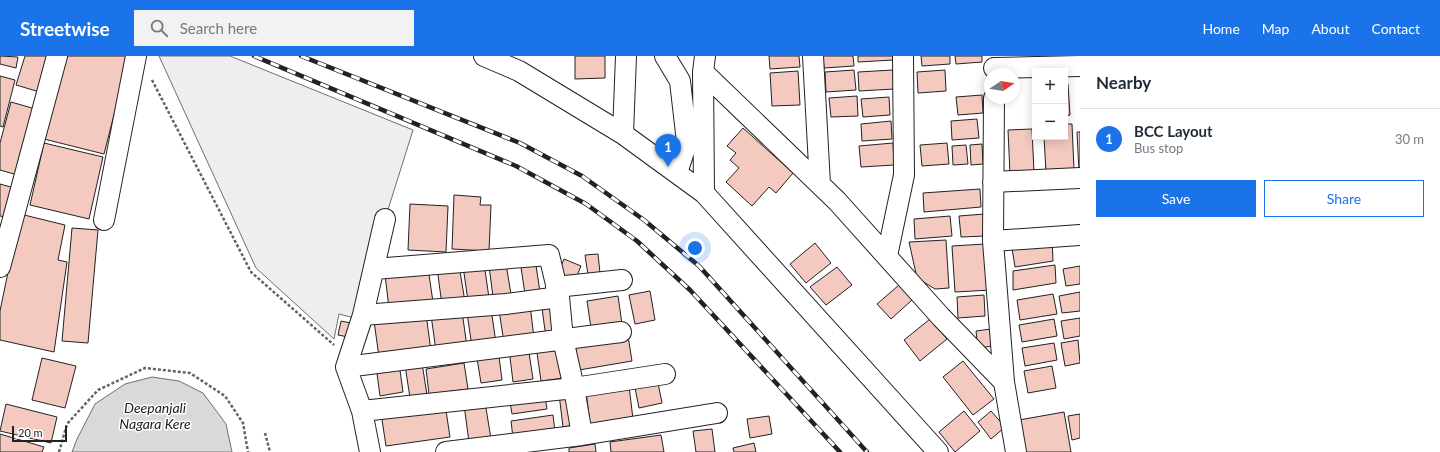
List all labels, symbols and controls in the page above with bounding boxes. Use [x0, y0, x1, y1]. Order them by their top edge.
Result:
search box [134, 10, 414, 46]
text: Streetwise [20, 17, 110, 40]
icon: search [148, 17, 170, 39]
text: Search here [180, 19, 257, 37]
text: Home [1202, 20, 1240, 37]
text: Map [1262, 20, 1289, 37]
text: About [1311, 20, 1349, 37]
text: Contact [1371, 20, 1420, 37]
north arrow [984, 68, 1020, 104]
map controls [1032, 68, 1068, 140]
button: + [1032, 68, 1068, 104]
text: Nearby [1096, 72, 1151, 93]
button: − [1032, 104, 1068, 140]
text: BCC Layout [1134, 122, 1213, 140]
text: 1 [1105, 131, 1113, 147]
text: 30 m [1395, 131, 1424, 147]
pin: 1 [655, 134, 681, 167]
text: Bus stop [1134, 140, 1183, 156]
button: Save [1096, 180, 1256, 217]
button: Share [1264, 180, 1424, 217]
your location [685, 238, 705, 258]
water label: Deepanjali Nagara Kere [119, 399, 191, 432]
scale bar [12, 424, 67, 443]
text: 20 m [18, 426, 43, 439]

